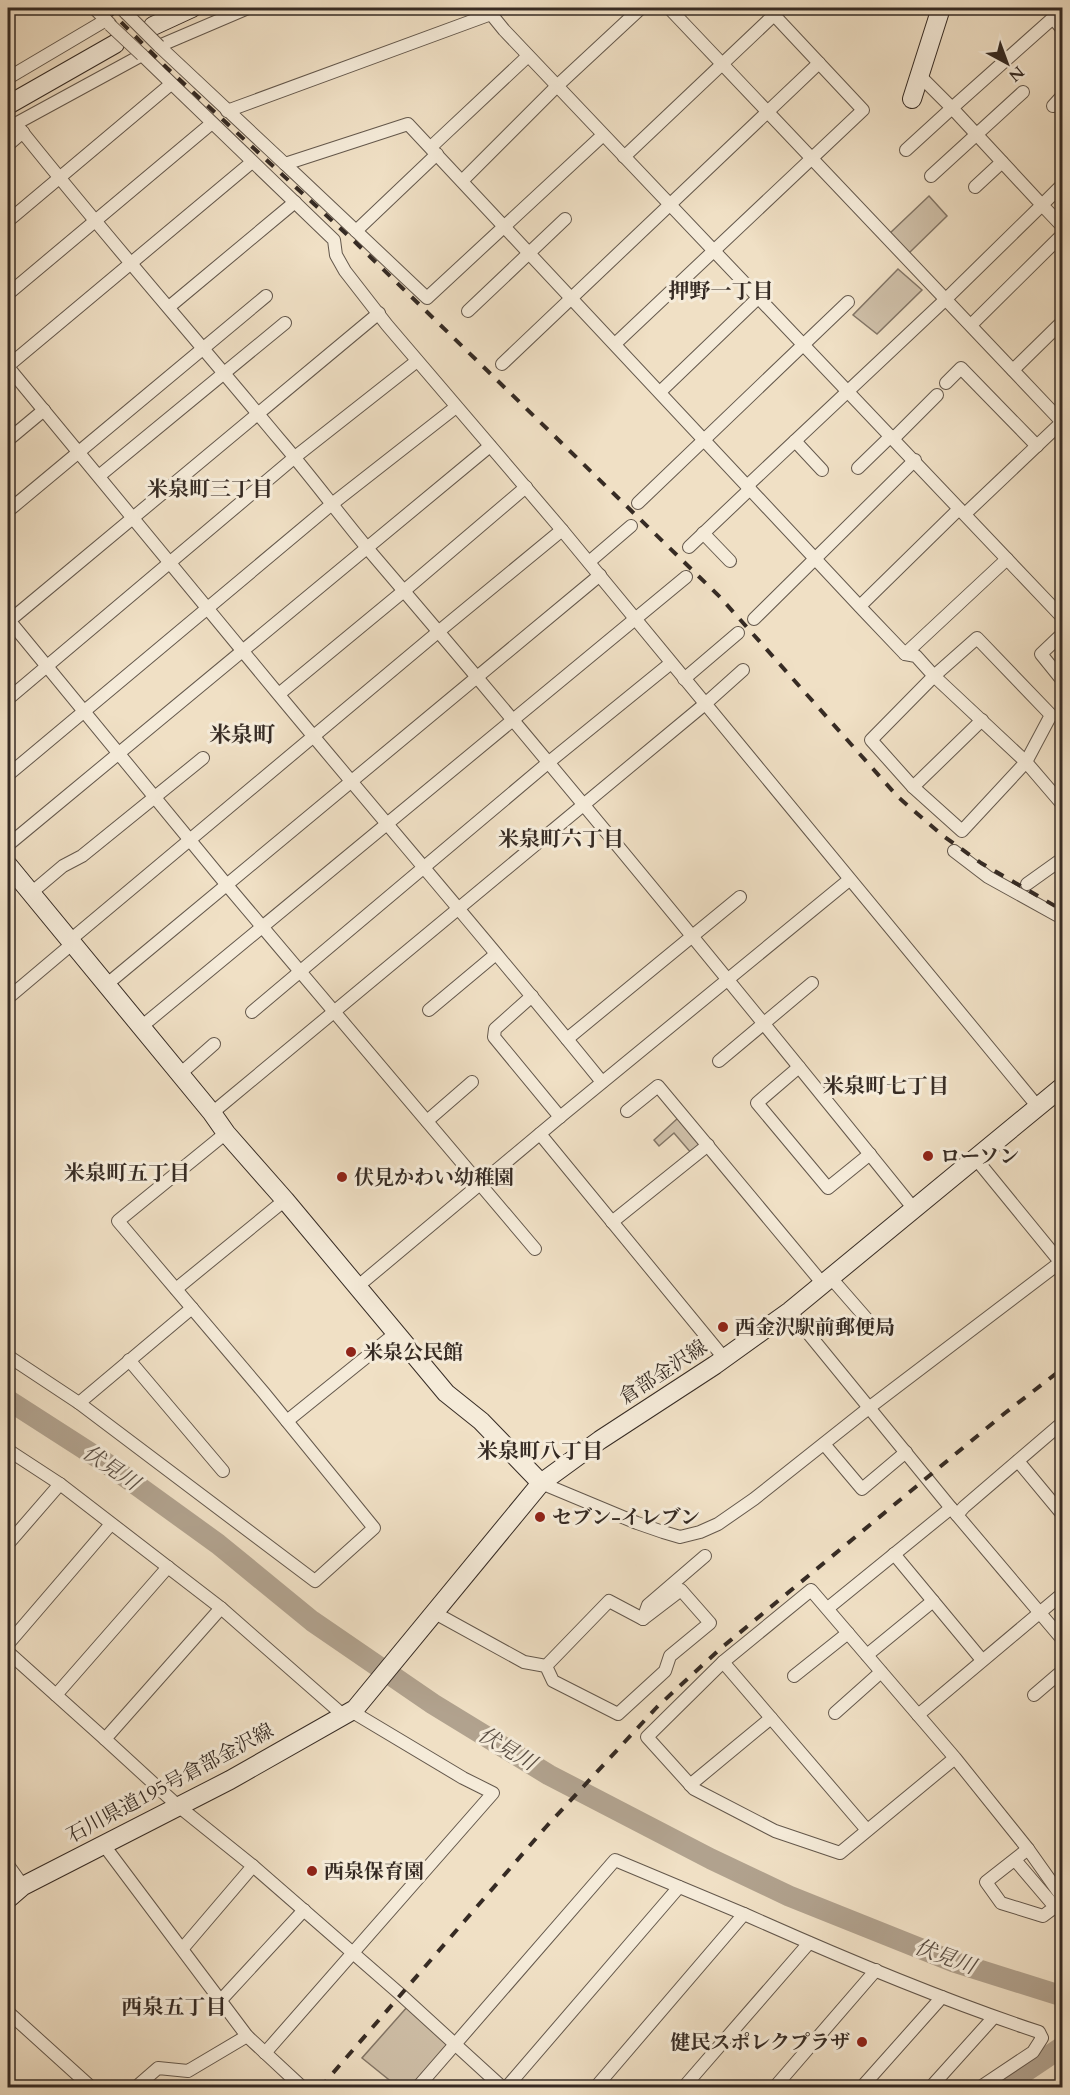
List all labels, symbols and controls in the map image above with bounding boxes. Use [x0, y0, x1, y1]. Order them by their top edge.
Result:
north arrow [977, 33, 1037, 93]
text: N [1004, 61, 1029, 86]
district label: 押野一丁目 [669, 277, 774, 306]
district label: 米泉町三丁目 [147, 475, 273, 504]
district label: 米泉町 [209, 720, 275, 750]
district label: 米泉町六丁目 [498, 825, 624, 854]
district label: 米泉町七丁目 [823, 1072, 949, 1101]
place label: ローソン [940, 1143, 1019, 1170]
marker: ローソン [921, 1149, 935, 1163]
district label: 米泉町五丁目 [64, 1159, 190, 1188]
place label: 伏見かわい幼稚園 [354, 1164, 514, 1191]
marker: 伏見かわい幼稚園 [335, 1170, 349, 1184]
place label: 西金沢駅前郵便局 [735, 1314, 895, 1341]
marker: 西金沢駅前郵便局 [716, 1320, 730, 1334]
street label: 倉部金沢線 [614, 1333, 712, 1411]
place label: 米泉公民館 [363, 1339, 463, 1366]
marker: 米泉公民館 [344, 1345, 358, 1359]
district label: 米泉町八丁目 [477, 1437, 603, 1466]
water label: 伏見川 [77, 1438, 147, 1499]
place label: セブン-イレブン [552, 1504, 700, 1531]
marker: セブン-イレブン [533, 1510, 547, 1524]
street label: 石川県道195号倉部金沢線 [62, 1717, 278, 1849]
water label: 伏見川 [473, 1720, 543, 1779]
place label: 西泉保育園 [324, 1858, 424, 1885]
marker: 西泉保育園 [305, 1864, 319, 1878]
water label: 伏見川 [910, 1933, 981, 1982]
district label: 西泉五丁目 [122, 1993, 227, 2022]
place label: 健民スポレクプラザ [670, 2029, 850, 2056]
marker: 健民スポレクプラザ [855, 2035, 869, 2049]

